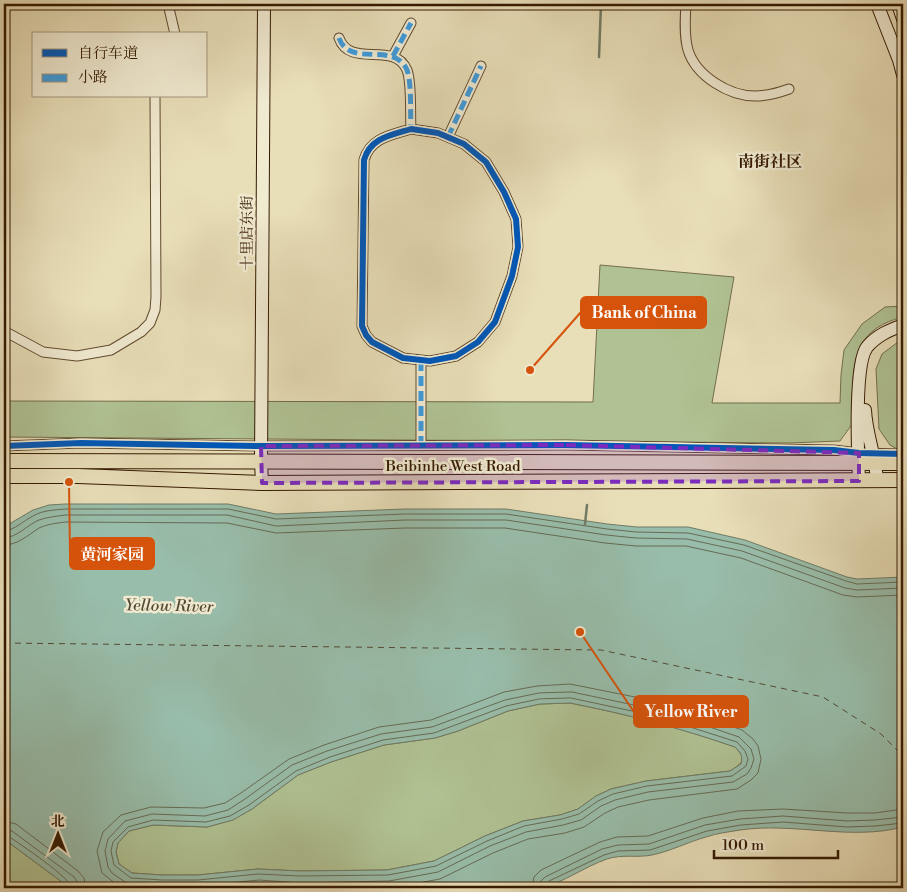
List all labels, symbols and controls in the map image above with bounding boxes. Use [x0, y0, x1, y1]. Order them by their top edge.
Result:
legend [32, 32, 208, 98]
text: 自行车道 [78, 44, 138, 63]
text: 小路 [78, 68, 108, 87]
district label: 南街社区 [738, 152, 802, 172]
street label: 十里店东街 [238, 195, 257, 271]
callout: Bank of China [581, 297, 706, 328]
text: Bank of China [591, 303, 697, 323]
street label: Beibinhe West Road [384, 457, 521, 476]
callout: 黄河家园 [70, 538, 154, 569]
text: 黄河家园 [80, 545, 144, 565]
water label: Yellow River [125, 595, 215, 617]
callout: Yellow River [634, 696, 748, 727]
text: Yellow River [644, 702, 738, 722]
north arrow [32, 810, 82, 860]
text: 北 [51, 813, 65, 831]
scale bar [714, 827, 838, 859]
text: 100 m [722, 836, 764, 855]

